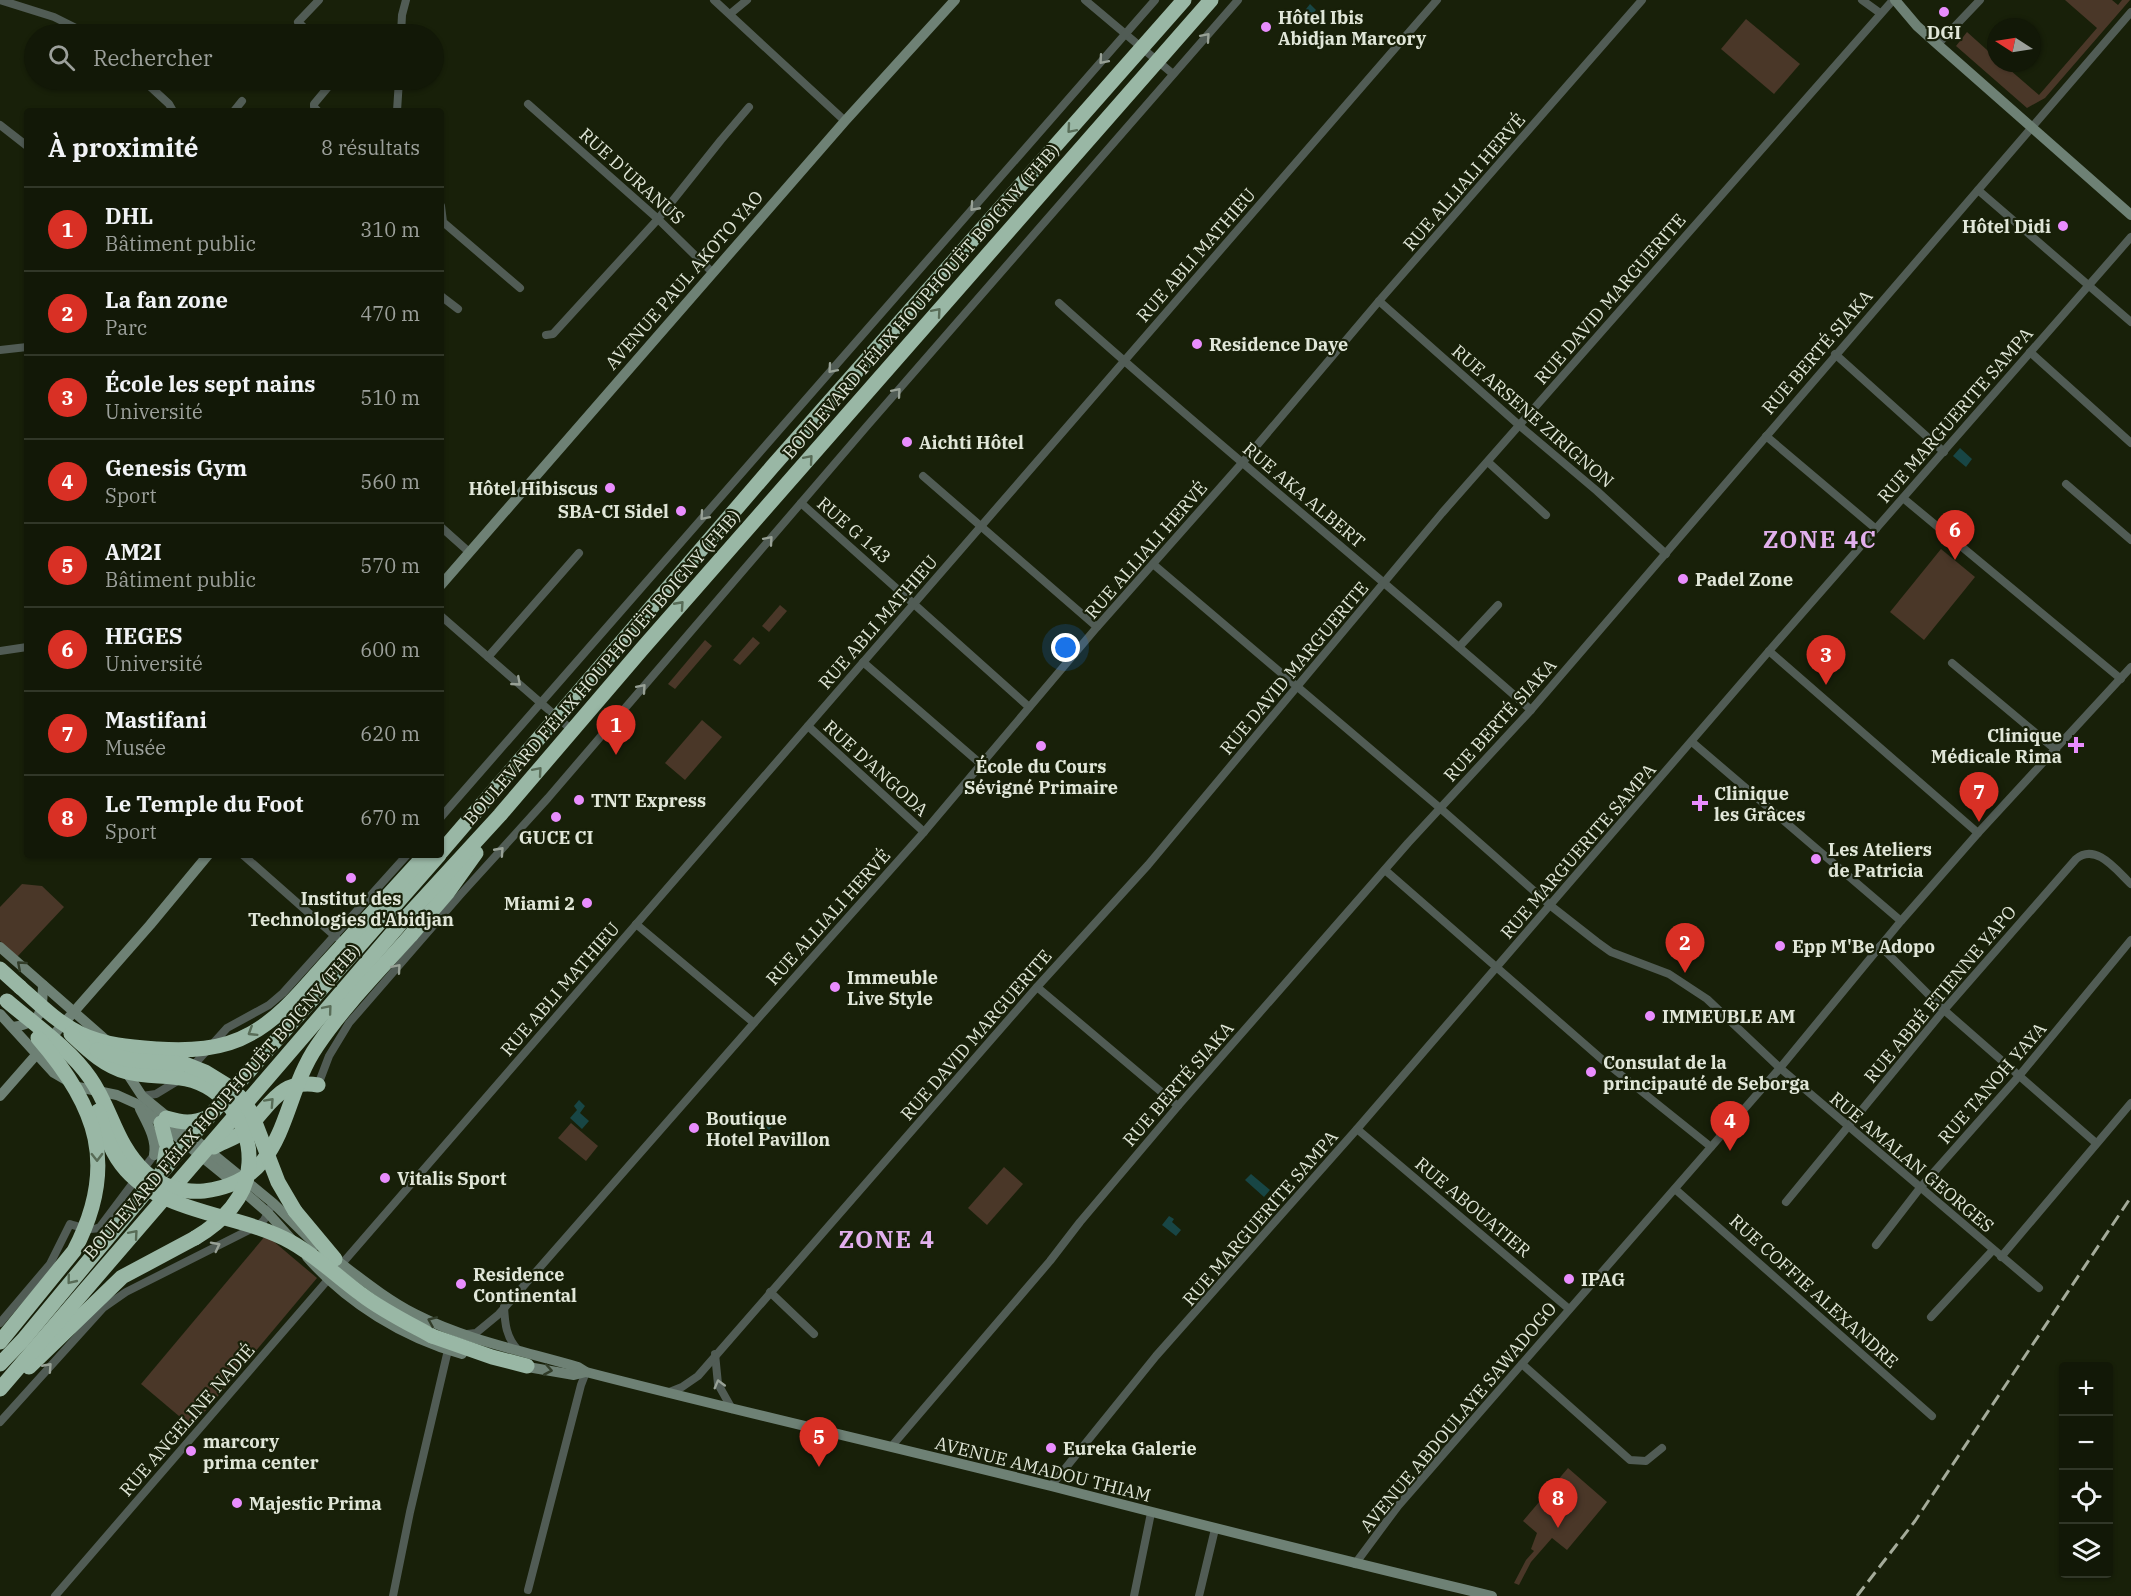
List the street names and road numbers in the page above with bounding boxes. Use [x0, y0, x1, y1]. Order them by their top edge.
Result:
street label: RUE ALLIALI HERVÉ [1398, 108, 1530, 256]
street label: RUE D'URANUS [575, 123, 689, 229]
street label: BOULEVARD FÉLIX HOUPHOUËT BOIGNY (FHB) [778, 138, 1064, 464]
street label: RUE ABLI MATHIEU [1131, 183, 1261, 327]
street label: AVENUE PAUL AKOTO YAO [600, 186, 768, 374]
street label: RUE DAVID MARGUERITE [1530, 209, 1690, 389]
street label: RUE BERTÉ SIAKA [1757, 284, 1878, 419]
street label: RUE MARGUERITE SAMPA [1872, 322, 2038, 508]
street label: RUE ARSENE ZIRIGNON [1447, 339, 1619, 493]
street label: RUE AKA ALBERT [1238, 437, 1370, 553]
street label: RUE ALLIALI HERVÉ [1080, 476, 1212, 624]
street label: RUE G 143 [812, 492, 896, 568]
street label: BOULEVARD FÉLIX HOUPHOUËT BOIGNY (FHB) [459, 504, 745, 830]
street label: RUE ABLI MATHIEU [813, 550, 943, 694]
street label: RUE DAVID MARGUERITE [1215, 577, 1373, 759]
street label: RUE BERTÉ SIAKA [1439, 653, 1562, 786]
street label: RUE D'ANGODA [819, 715, 934, 822]
street label: RUE MARGUERITE SAMPA [1495, 758, 1661, 944]
street label: RUE ALLIALI HERVÉ [761, 844, 895, 990]
street label: RUE ABBÉ ETIENNE YAPO [1859, 901, 2021, 1087]
street label: RUE ABLI MATHIEU [495, 917, 625, 1061]
street label: BOULEVARD FÉLIX HOUPHOUËT BOIGNY (FHB) [79, 938, 365, 1264]
street label: RUE DAVID MARGUERITE [896, 945, 1056, 1125]
street label: RUE BERTÉ SIAKA [1118, 1016, 1239, 1151]
street label: RUE TANOH YAYA [1933, 1017, 2052, 1149]
street label: RUE AMALAN GEORGES [1825, 1087, 1999, 1237]
street label: RUE MARGUERITE SAMPA [1177, 1125, 1343, 1311]
street label: RUE ABOUATIER [1411, 1152, 1535, 1262]
street label: RUE COFFIE ALEXANDRE [1725, 1209, 1903, 1373]
street label: AVENUE ABDOULAYE SAWADOGO [1355, 1297, 1561, 1537]
street label: RUE ANGELINE NADIÉ [114, 1339, 260, 1501]
street label: AVENUE AMADOU THIAM [933, 1431, 1153, 1507]

